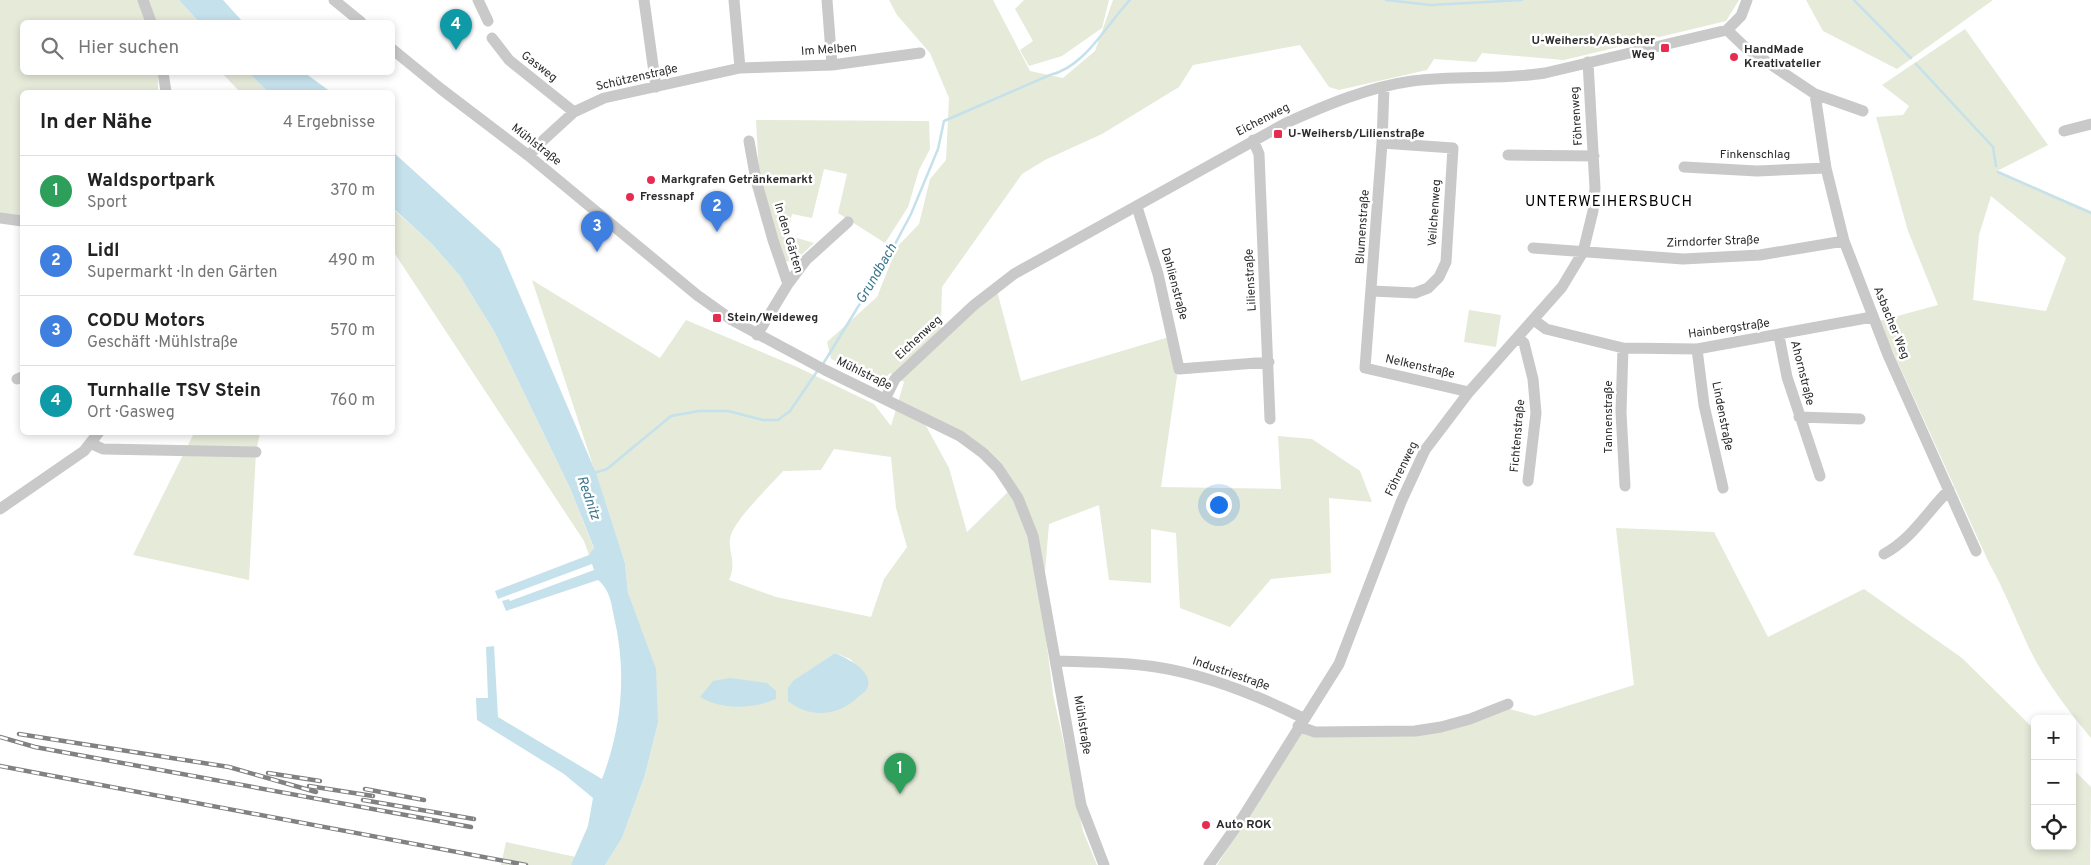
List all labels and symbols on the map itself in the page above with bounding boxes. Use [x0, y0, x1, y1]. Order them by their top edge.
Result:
pin: 4 [440, 9, 472, 50]
place label: U-Weihersb/Asbacher Weg [1532, 33, 1655, 63]
street label: Im Melben [801, 40, 857, 60]
marker: U-Weihersb/Asbacher Weg [1659, 42, 1671, 54]
place label: HandMade Kreativatelier [1744, 42, 1821, 72]
street label: Gasweg [518, 48, 560, 86]
marker: HandMade Kreativatelier [1728, 51, 1740, 63]
street label: Schützenstraße [594, 61, 680, 95]
street label: Föhrenweg [1567, 86, 1587, 146]
street label: Eichenweg [1233, 100, 1293, 140]
street label: Mühlstraße [508, 120, 564, 170]
place label: U-Weihersb/Lilienstraße [1288, 126, 1425, 142]
marker: U-Weihersb/Lilienstraße [1272, 128, 1284, 140]
street label: Finkenschlag [1720, 147, 1790, 163]
place label: Markgrafen Getränkemarkt [661, 172, 813, 188]
marker: Markgrafen Getränkemarkt [645, 174, 657, 186]
street label: Veilchenweg [1425, 179, 1445, 247]
place label: Fressnapf [640, 189, 695, 205]
street label: Blumenstraße [1352, 189, 1374, 265]
marker: Fressnapf [624, 191, 636, 203]
pin: 2 [701, 191, 733, 232]
district label: UNTERWEIHERSBUCH [1525, 193, 1693, 212]
street label: In den Gärten [770, 201, 806, 275]
pin: 3 [581, 211, 613, 252]
street label: Zirndorfer Straße [1666, 232, 1760, 252]
water label: Grundbach [853, 241, 901, 307]
street label: Dahlienstraße [1157, 246, 1191, 322]
street label: Lilienstraße [1241, 248, 1261, 312]
street label: Asbacher Weg [1869, 284, 1913, 362]
place label: Stein/Weideweg [727, 310, 818, 326]
marker: Stein/Weideweg [711, 312, 723, 324]
street label: Eichenweg [892, 312, 946, 364]
street label: Hainbergstraße [1687, 315, 1771, 343]
street label: Ahornstraße [1786, 339, 1818, 407]
street label: Nelkenstraße [1384, 351, 1456, 383]
street label: Mühlstraße [834, 354, 894, 394]
street label: Tannenstraße [1601, 380, 1617, 454]
street label: Lindenstraße [1707, 380, 1737, 452]
street label: Fichtenstraße [1507, 399, 1529, 473]
street label: Föhrenweg [1382, 439, 1422, 499]
water label: Rednitz [573, 474, 604, 523]
your location [1206, 492, 1232, 518]
street label: Industriestraße [1190, 653, 1272, 695]
street label: Mühlstraße [1069, 694, 1095, 756]
pin: 1 [884, 753, 916, 794]
place label: Auto ROK [1216, 817, 1272, 833]
marker: Auto ROK [1200, 819, 1212, 831]

